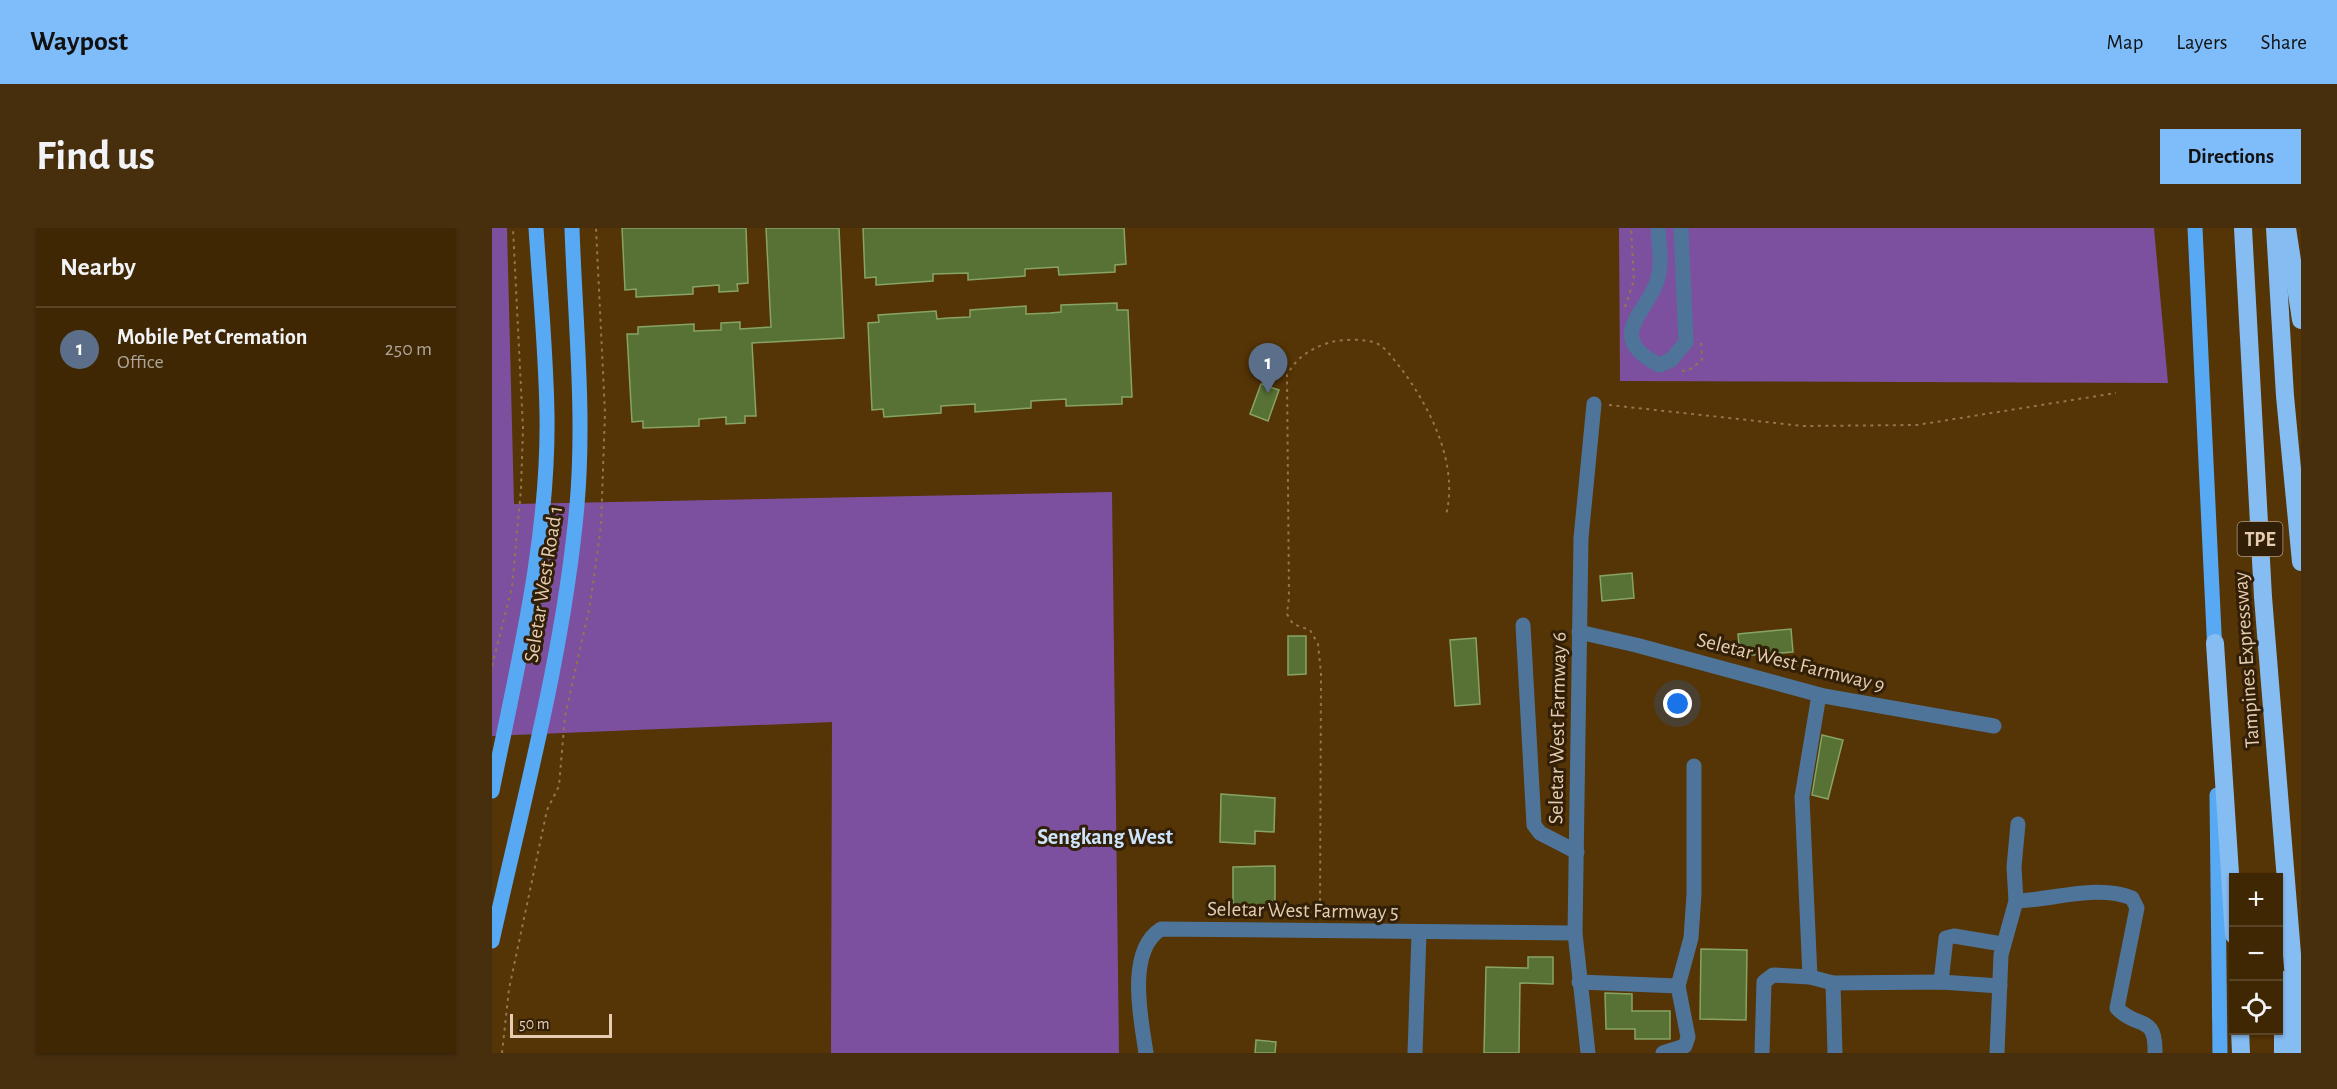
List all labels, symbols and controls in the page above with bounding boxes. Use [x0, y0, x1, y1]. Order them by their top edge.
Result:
text: Waypost [30, 28, 128, 56]
text: Map [2107, 32, 2143, 53]
text: Layers [2176, 32, 2227, 53]
text: Share [2260, 32, 2307, 53]
button: Directions [2160, 129, 2301, 184]
text: Find us [36, 135, 155, 177]
text: Nearby [60, 254, 136, 280]
text: Mobile Pet Cremation [117, 326, 307, 348]
text: 1 [76, 339, 83, 359]
text: 250 m [385, 339, 432, 359]
pin: 1 [1248, 344, 1288, 393]
text: Office [117, 352, 164, 372]
street label: Seletar West Road 1 [521, 504, 566, 664]
road number: TPE [2238, 522, 2282, 556]
street label: Tampines Expressway [2230, 571, 2263, 749]
street label: Seletar West Farmway 9 [1695, 629, 1887, 696]
street label: Seletar West Farmway 6 [1545, 632, 1570, 825]
your location [1663, 689, 1692, 718]
district label: Sengkang West [1037, 826, 1173, 848]
map controls [2229, 873, 2283, 1035]
button: + [2229, 873, 2283, 927]
street label: Seletar West Farmway 5 [1207, 898, 1399, 923]
button: − [2229, 927, 2283, 981]
button: locate [2229, 981, 2283, 1035]
scale bar [510, 1011, 612, 1038]
text: 50 m [519, 1016, 550, 1032]

